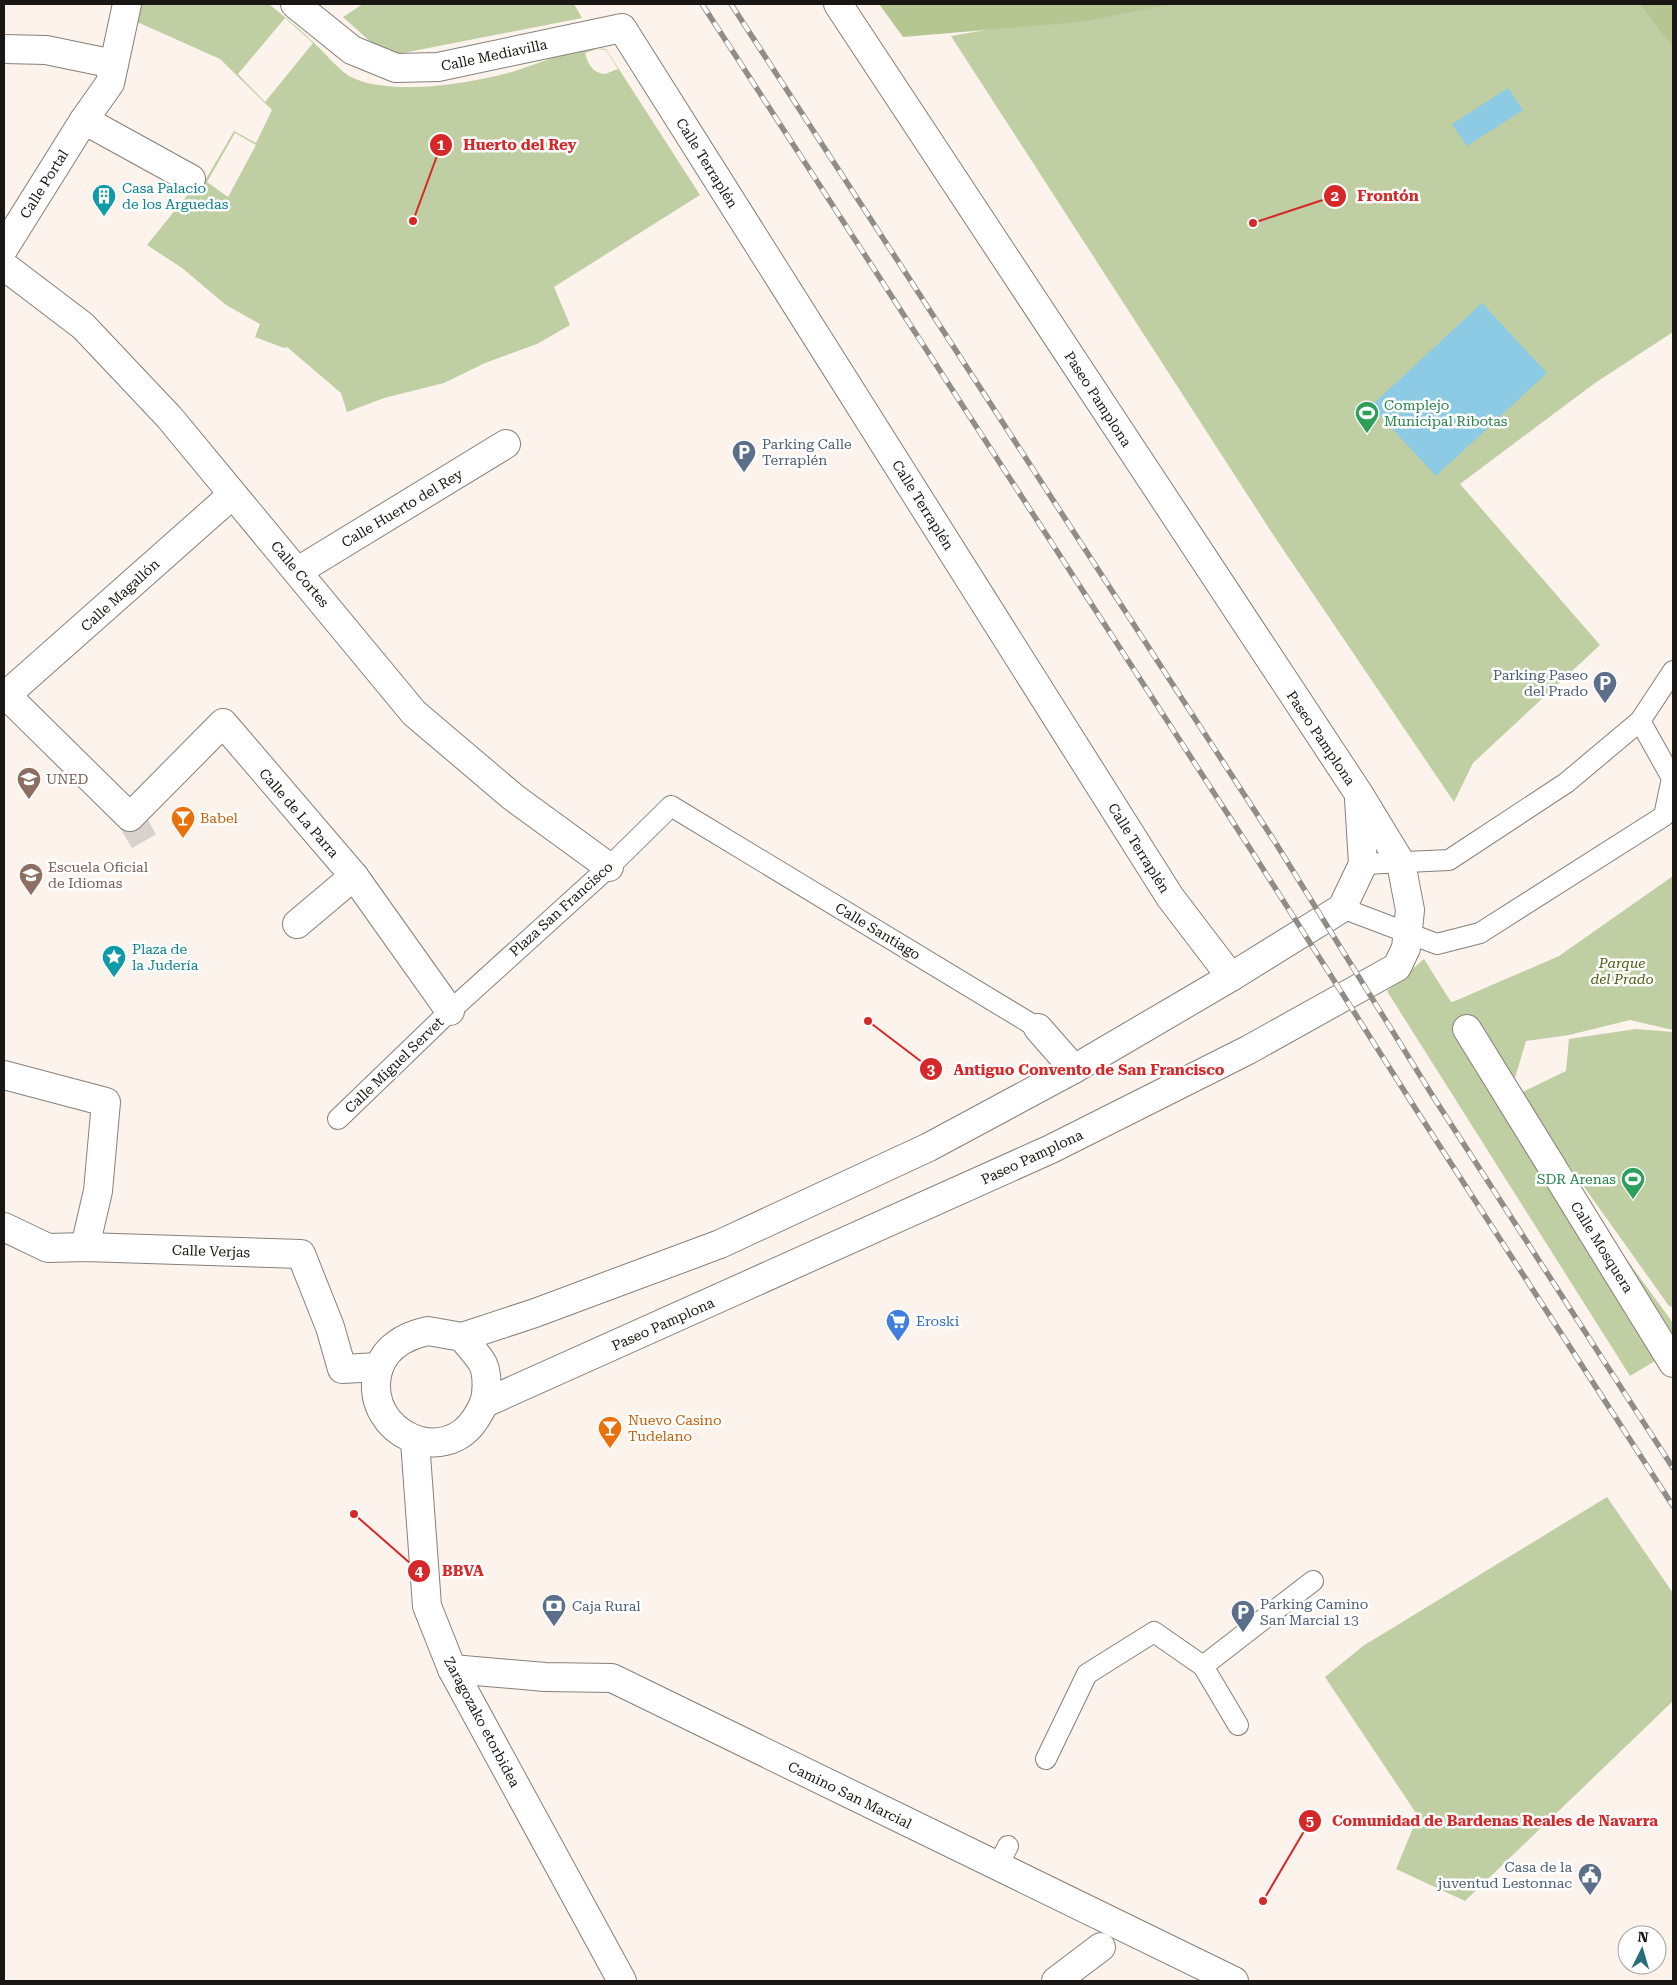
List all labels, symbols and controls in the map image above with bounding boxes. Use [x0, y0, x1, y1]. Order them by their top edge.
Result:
street label: Calle Mediavilla [440, 36, 549, 74]
street label: Calle Terraplén [673, 115, 741, 211]
callout: Huerto del Rey [428, 130, 586, 160]
text: 1 [437, 136, 446, 154]
text: Huerto del Rey [463, 136, 577, 154]
street label: Calle Portal [17, 146, 72, 221]
place label: Casa Palacio de los Arguedas [122, 180, 229, 212]
callout: Frontón [1322, 181, 1428, 211]
building icon: Casa Palacio de los Arguedas [91, 183, 117, 217]
text: 2 [1331, 187, 1339, 205]
text: Frontón [1357, 187, 1419, 205]
street label: Paseo Pamplona [1061, 348, 1135, 450]
place label: Complejo Municipal Ribotas [1384, 397, 1508, 429]
sports icon: Complejo Municipal Ribotas [1354, 400, 1380, 434]
place label: Parking Calle Terraplén [762, 436, 852, 468]
parking icon: Parking Calle Terraplén [731, 439, 757, 473]
street label: Calle Terraplén [889, 457, 957, 553]
street label: Calle Huerto del Rey [339, 465, 466, 551]
street label: Calle Cortes [268, 538, 333, 611]
street label: Calle Magallón [78, 556, 162, 634]
place label: Parking Paseo del Prado [1493, 667, 1588, 699]
parking icon: Parking Paseo del Prado [1592, 670, 1618, 704]
street label: Paseo Pamplona [1284, 688, 1359, 789]
street label: Calle de La Parra [256, 765, 342, 861]
school or university icon: UNED [16, 766, 42, 800]
place label: UNED [46, 771, 88, 787]
street label: Calle Terraplén [1105, 800, 1173, 896]
bar icon: Babel [170, 805, 196, 839]
place label: Babel [200, 810, 238, 826]
street label: Plaza San Francisco [506, 858, 616, 960]
place label: Escuela Oficial de Idiomas [48, 859, 149, 891]
school or university icon: Escuela Oficial de Idiomas [18, 862, 44, 896]
street label: Calle Santiago [833, 899, 923, 963]
place label: Plaza de la Judería [132, 941, 199, 973]
place icon: Plaza de la Judería [101, 944, 127, 978]
park label: Parque del Prado [1590, 955, 1654, 987]
street label: Calle Miguel Servet [341, 1014, 447, 1116]
callout: Antiguo Convento de San Francisco [918, 1054, 1234, 1084]
text: 3 [927, 1061, 936, 1079]
text: Antiguo Convento de San Francisco [953, 1061, 1225, 1079]
street label: Paseo Pamplona [979, 1126, 1086, 1188]
sports icon: SDR Arenas [1620, 1166, 1646, 1200]
place label: SDR Arenas [1537, 1171, 1616, 1187]
street label: Calle Mosquera [1568, 1198, 1637, 1296]
street label: Calle Verjas [172, 1242, 251, 1260]
street label: Paseo Pamplona [609, 1294, 717, 1354]
supermarket icon: Eroski [885, 1308, 911, 1342]
place label: Eroski [916, 1313, 960, 1329]
place label: Nuevo Casino Tudelano [628, 1412, 722, 1444]
bar icon: Nuevo Casino Tudelano [597, 1415, 623, 1449]
callout: BBVA [407, 1556, 494, 1586]
text: 4 [415, 1562, 424, 1580]
text: BBVA [442, 1562, 484, 1580]
bank icon: Caja Rural [541, 1593, 567, 1627]
place label: Parking Camino San Marcial 13 [1260, 1596, 1368, 1628]
place label: Caja Rural [572, 1598, 641, 1614]
parking icon: Parking Camino San Marcial 13 [1230, 1599, 1256, 1633]
street label: Zaragozako etorbidea [441, 1654, 523, 1790]
street label: Camino San Marcial [786, 1758, 915, 1832]
callout: Comunidad de Bardenas Reales de Navarra [1297, 1806, 1668, 1836]
text: 5 [1306, 1812, 1314, 1830]
text: Comunidad de Bardenas Reales de Navarra [1332, 1812, 1658, 1830]
place label: Casa de la juventud Lestonnac [1437, 1859, 1572, 1891]
public building icon: Casa de la juventud Lestonnac [1577, 1862, 1603, 1896]
north arrow [1617, 1925, 1667, 1975]
text: N [1637, 1929, 1649, 1946]

